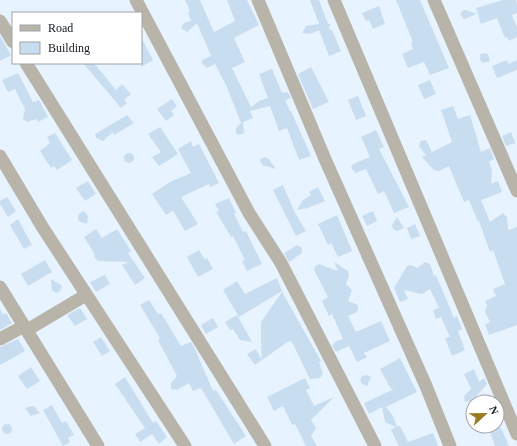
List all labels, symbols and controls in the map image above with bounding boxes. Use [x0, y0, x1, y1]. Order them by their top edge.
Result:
legend [12, 12, 142, 64]
text: Road [48, 21, 73, 35]
text: Building [48, 41, 90, 55]
north arrow [465, 394, 505, 434]
text: N [487, 404, 501, 416]

